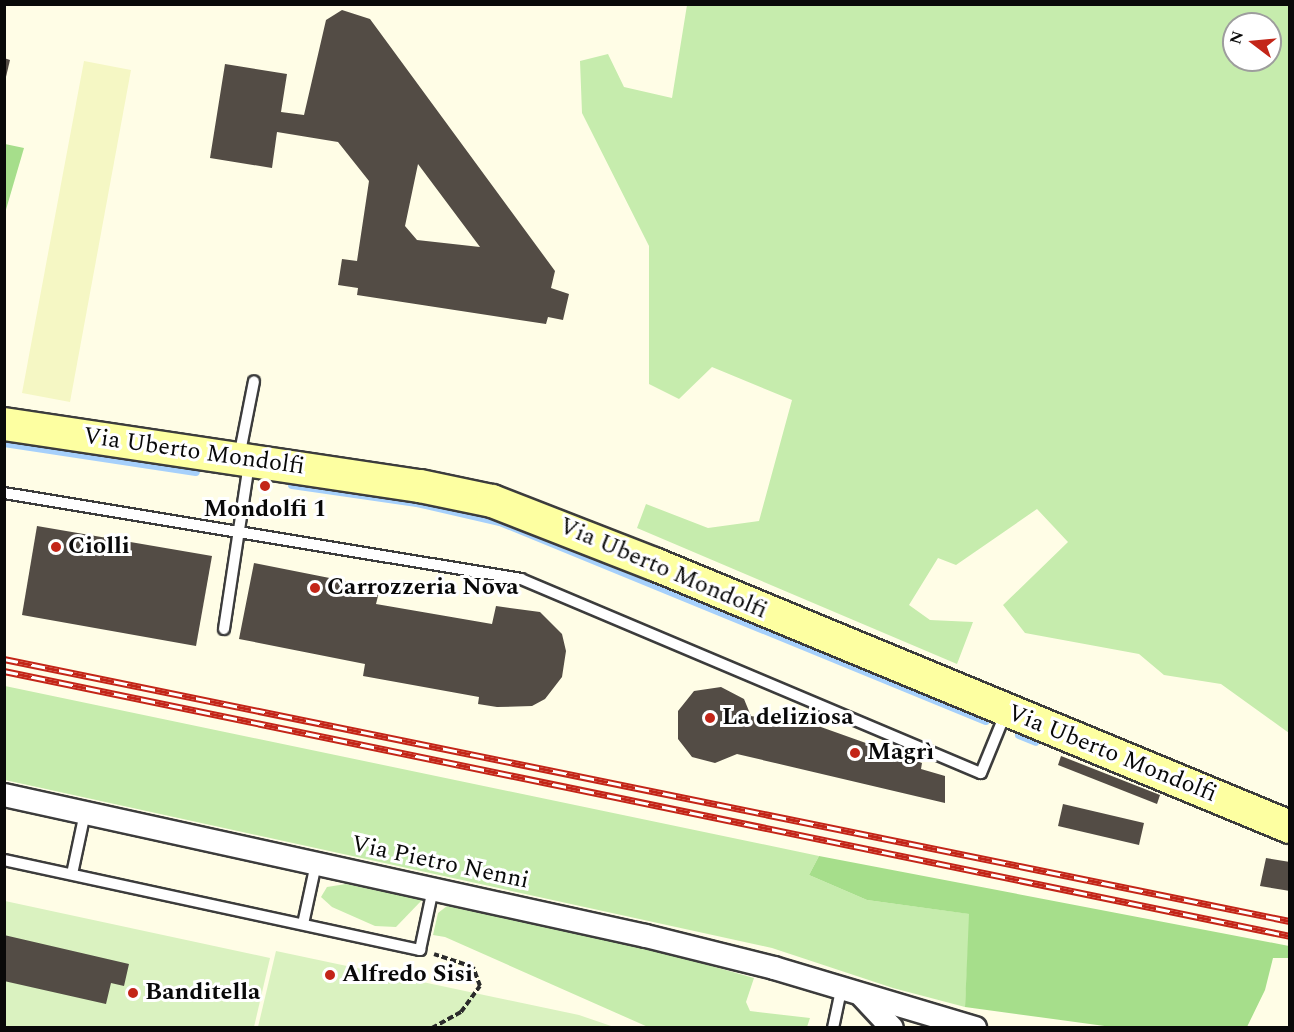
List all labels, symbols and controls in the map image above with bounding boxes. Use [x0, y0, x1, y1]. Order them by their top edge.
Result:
north arrow [1222, 12, 1282, 72]
text: N [1223, 28, 1250, 47]
street label: Via Uberto Mondolfi [81, 422, 307, 482]
marker: Mondolfi 1 [258, 479, 272, 493]
place label: Mondolfi 1 [203, 496, 327, 524]
street label: Via Uberto Mondolfi [555, 512, 771, 626]
place label: Ciolli [68, 533, 130, 561]
marker: Ciolli [49, 540, 63, 554]
place label: Carrozzeria Nova [327, 574, 519, 602]
marker: Carrozzeria Nova [308, 581, 322, 595]
street label: Via Uberto Mondolfi [1003, 699, 1221, 809]
place label: La deliziosa [722, 704, 854, 732]
marker: La deliziosa [703, 711, 717, 725]
place label: Magrì [867, 739, 934, 767]
marker: Magrì [848, 746, 862, 760]
street label: Via Pietro Nenni [349, 830, 531, 896]
place label: Alfredo Sisi [342, 961, 473, 989]
marker: Alfredo Sisi [323, 968, 337, 982]
place label: Banditella [145, 979, 260, 1007]
marker: Banditella [126, 986, 140, 1000]

